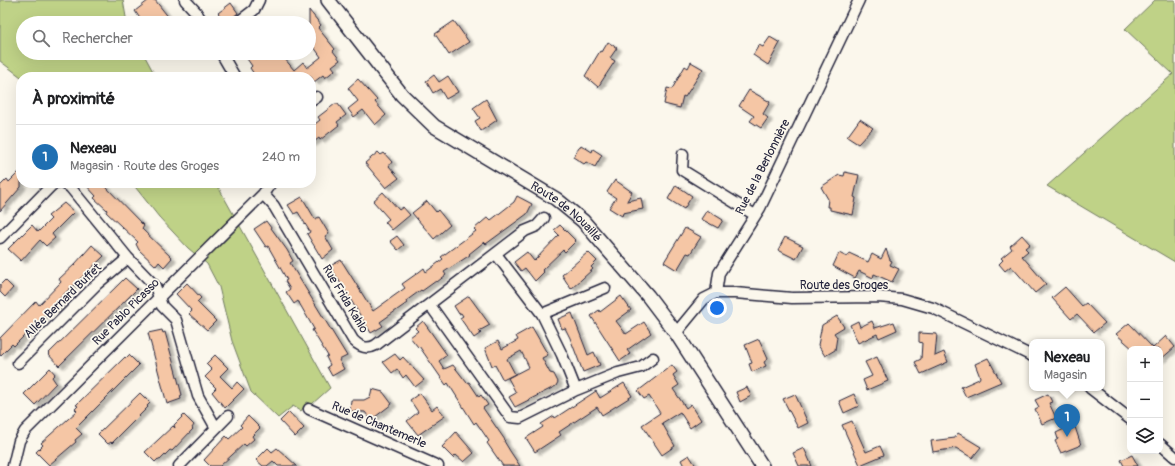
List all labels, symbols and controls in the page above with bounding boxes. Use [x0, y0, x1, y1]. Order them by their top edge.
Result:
search box [16, 16, 316, 60]
icon: search [30, 27, 52, 49]
text: Rechercher [62, 29, 133, 48]
text: À proximité [32, 88, 115, 109]
street label: Rue de la Berlonnière [732, 117, 794, 217]
text: Nexeau [70, 139, 117, 158]
text: 1 [42, 149, 48, 165]
text: 240 m [262, 149, 300, 165]
text: Magasin · Route des Groges [70, 158, 219, 174]
street label: Route de Nouaillé [528, 178, 605, 245]
street label: Allée Bernard Buffet [21, 260, 105, 342]
street label: Rue Frida Kahlo [319, 262, 372, 336]
street label: Rue Pablo Picasso [89, 275, 163, 349]
street label: Route des Groges [800, 278, 889, 293]
your location [707, 298, 727, 318]
popup [1029, 339, 1105, 391]
map controls [1127, 346, 1163, 454]
button: + [1127, 346, 1163, 382]
text: Nexeau [1044, 348, 1090, 367]
text: Magasin [1044, 367, 1087, 383]
button: − [1127, 382, 1163, 418]
street label: Rue de Chantemerle [329, 398, 429, 452]
pin: 1 [1054, 404, 1080, 437]
button: layers [1127, 418, 1163, 454]

